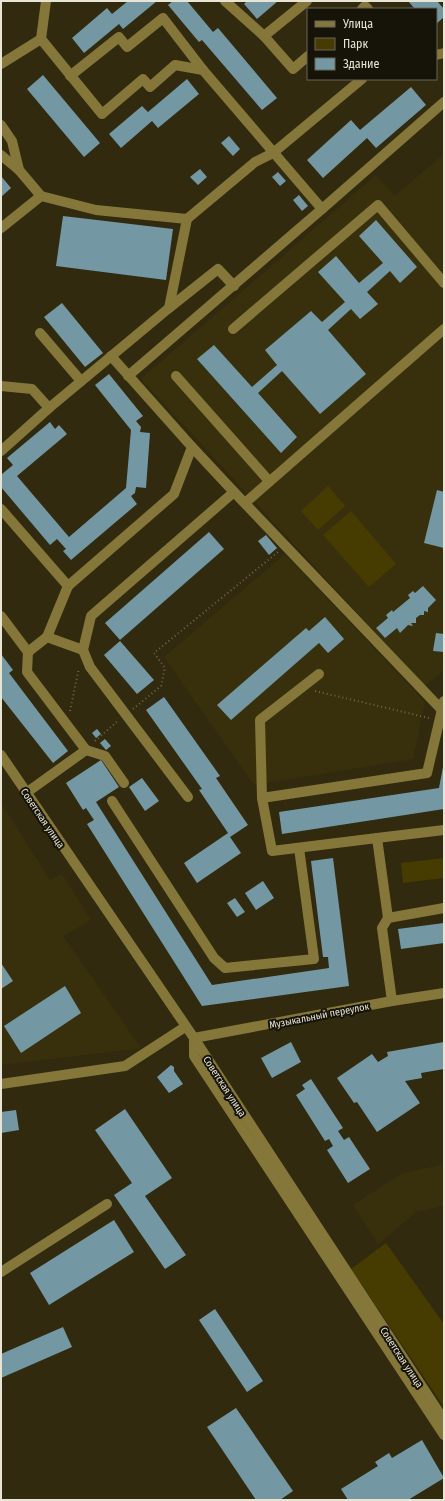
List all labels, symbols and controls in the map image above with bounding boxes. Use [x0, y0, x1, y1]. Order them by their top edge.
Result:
legend [307, 8, 437, 80]
text: Улица [342, 17, 373, 31]
text: Парк [343, 37, 369, 51]
text: Здание [343, 57, 379, 71]
street label: Советская улица [18, 786, 67, 851]
street label: Музыкальный переулок [268, 1000, 370, 1032]
street label: Советская улица [200, 1054, 248, 1119]
street label: Советская улица [377, 1325, 425, 1390]

